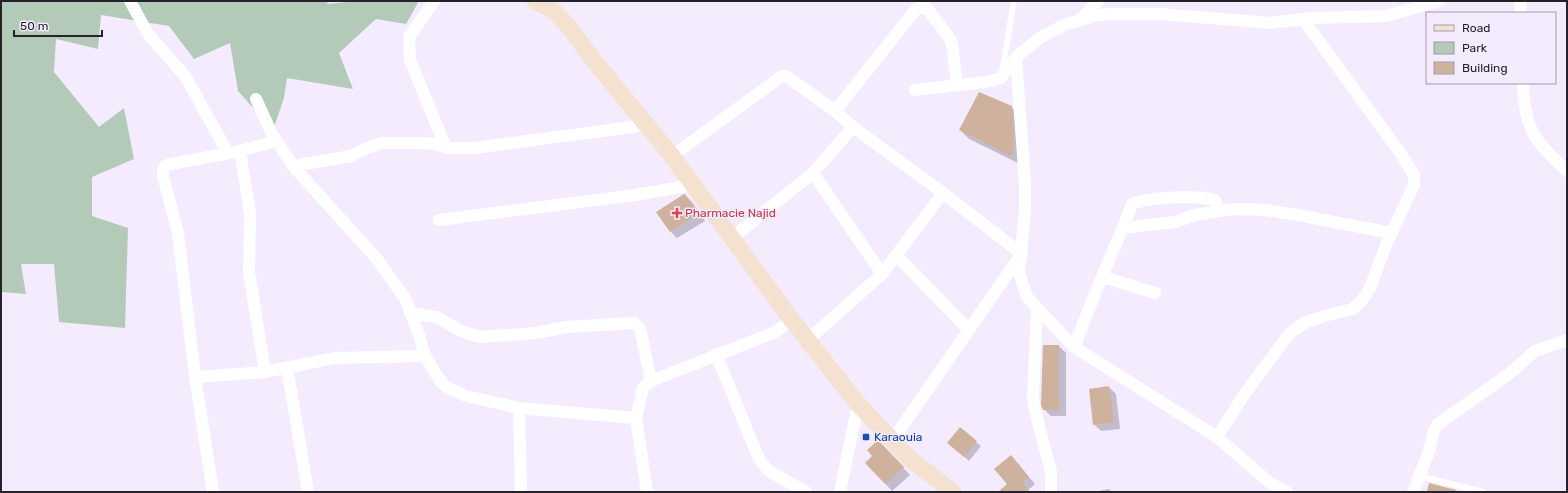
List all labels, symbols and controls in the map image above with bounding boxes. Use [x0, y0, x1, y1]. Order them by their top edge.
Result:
scale bar [14, 12, 102, 38]
legend [1426, 12, 1556, 84]
text: 50 m [20, 19, 48, 33]
text: Road [1462, 21, 1490, 35]
text: Park [1462, 41, 1488, 55]
text: Building [1462, 61, 1508, 75]
place label: Pharmacie Najid [685, 206, 776, 220]
marker: Pharmacie Najid [672, 208, 682, 218]
place label: Karaouia [874, 430, 922, 444]
marker: Karaouia [861, 432, 871, 442]

